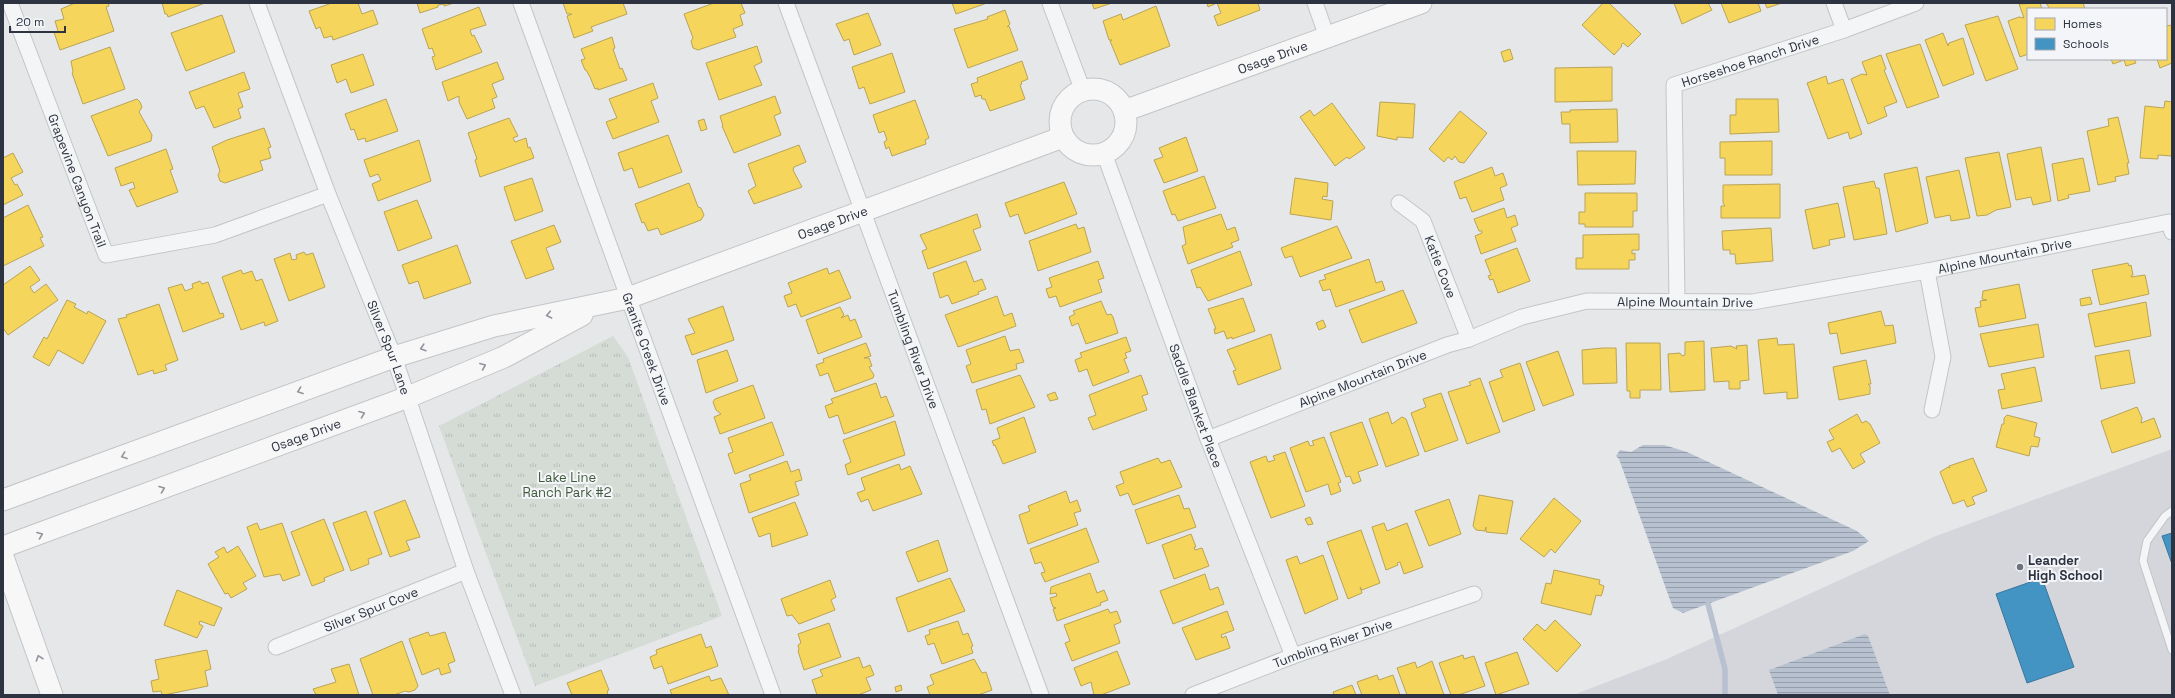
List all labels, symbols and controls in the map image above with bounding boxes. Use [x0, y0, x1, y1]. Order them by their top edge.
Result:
scale bar [10, 8, 65, 34]
legend [2027, 8, 2167, 60]
text: 20 m [16, 14, 44, 30]
text: Homes [2063, 16, 2102, 32]
street label: Horseshoe Ranch Drive [1679, 30, 1821, 91]
street label: Osage Drive [1235, 36, 1310, 78]
text: Schools [2063, 36, 2109, 52]
street label: Grapevine Canyon Trail [44, 111, 111, 250]
street label: Osage Drive [795, 202, 870, 243]
street label: Katie Cove [1421, 233, 1461, 300]
street label: Alpine Mountain Drive [1936, 233, 2073, 277]
street label: Tumbling River Drive [884, 287, 943, 411]
street label: Granite Creek Drive [619, 290, 675, 407]
street label: Alpine Mountain Drive [1617, 293, 1753, 311]
street label: Silver Spur Lane [363, 298, 415, 397]
one-way arrow [545, 311, 552, 319]
street label: Saddle Blanket Place [1166, 341, 1227, 470]
one-way arrow [420, 343, 427, 352]
street label: Alpine Mountain Drive [1296, 345, 1429, 411]
one-way arrow [479, 362, 486, 370]
one-way arrow [297, 387, 304, 395]
one-way arrow [358, 410, 365, 419]
street label: Osage Drive [269, 414, 343, 456]
one-way arrow [120, 452, 127, 460]
park label: Lake Line Ranch Park #2 [522, 469, 612, 501]
one-way arrow [158, 486, 165, 494]
one-way arrow [36, 531, 43, 539]
place label: Leander High School [2028, 552, 2102, 584]
marker: Leander High School [2015, 562, 2025, 572]
street label: Silver Spur Cove [321, 583, 420, 636]
street label: Tumbling River Drive [1270, 614, 1395, 672]
one-way arrow [35, 655, 43, 662]

